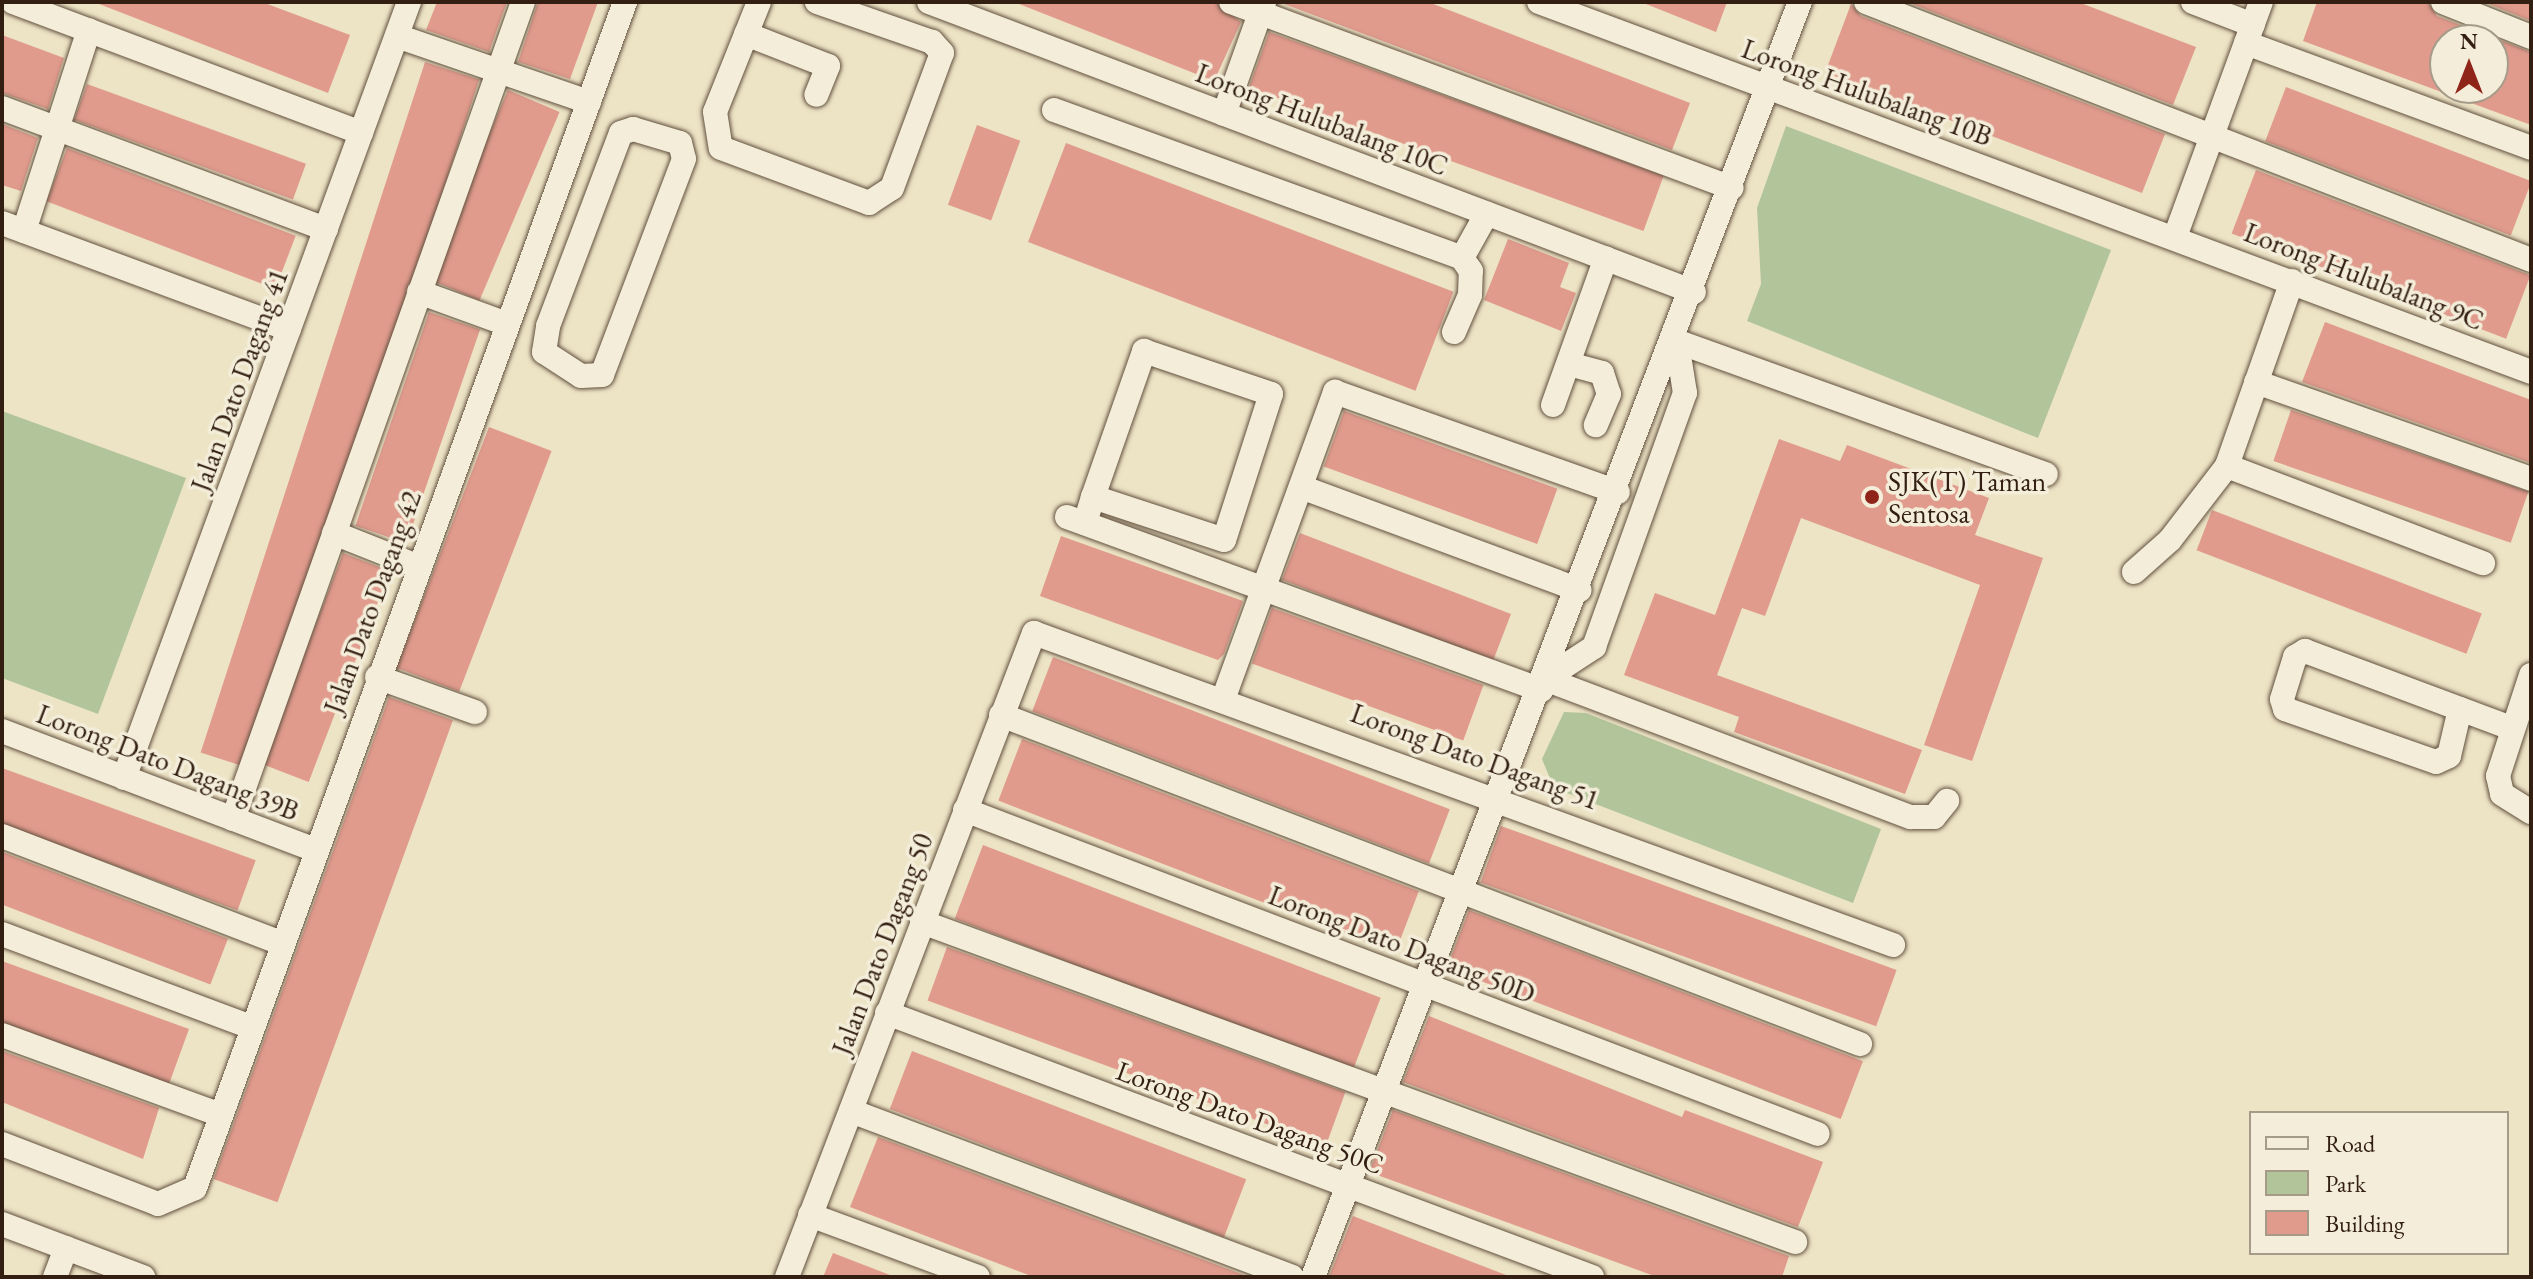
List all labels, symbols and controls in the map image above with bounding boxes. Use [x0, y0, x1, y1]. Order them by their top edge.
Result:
north arrow [2429, 24, 2509, 104]
text: N [2460, 27, 2478, 56]
street label: Lorong Hulubalang 10B [1737, 31, 1997, 153]
street label: Lorong Hulubalang 10C [1191, 55, 1453, 183]
street label: Lorong Hulubalang 9C [2240, 215, 2488, 337]
street label: Jalan Dato Dagang 41 [183, 264, 295, 496]
place label: SJK(T) Taman Sentosa [1888, 464, 2046, 530]
street label: Jalan Dato Dagang 42 [316, 486, 428, 718]
marker: SJK(T) Taman Sentosa [1863, 488, 1881, 506]
street label: Lorong Dato Dagang 51 [1346, 695, 1604, 817]
street label: Lorong Dato Dagang 39B [32, 696, 304, 828]
street label: Jalan Dato Dagang 50 [824, 828, 940, 1060]
street label: Lorong Dato Dagang 50D [1264, 878, 1540, 1010]
street label: Lorong Dato Dagang 50C [1112, 1053, 1388, 1181]
legend [2249, 1111, 2509, 1255]
text: Road [2325, 1128, 2375, 1159]
text: Park [2325, 1168, 2366, 1199]
text: Building [2325, 1208, 2405, 1239]

